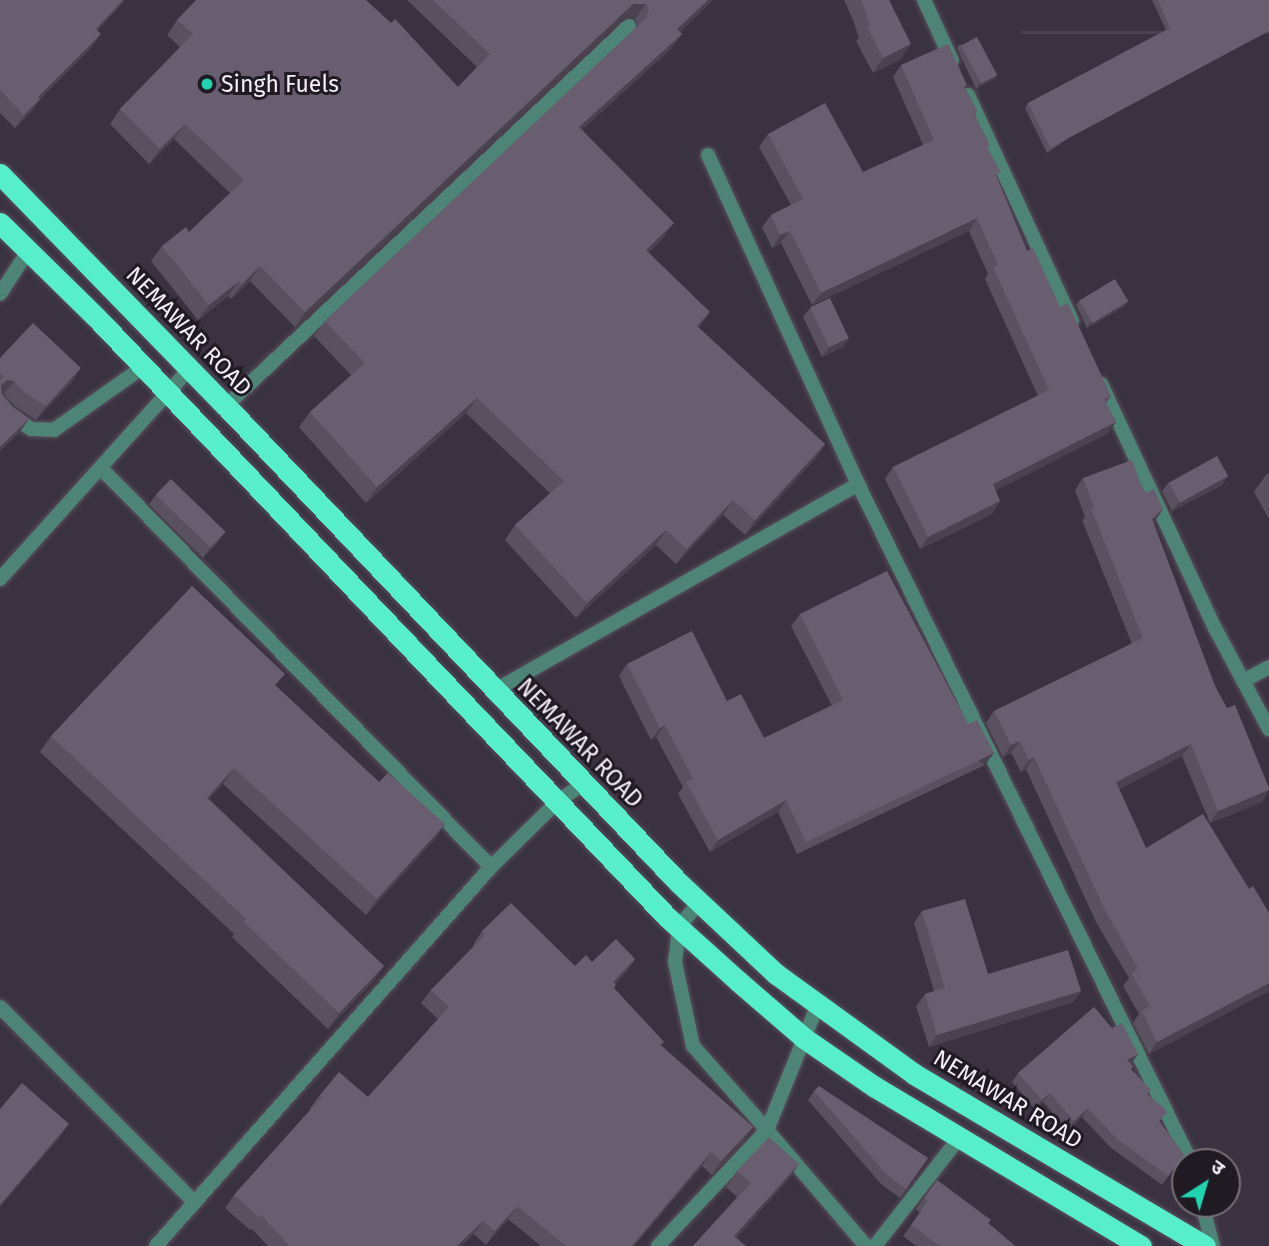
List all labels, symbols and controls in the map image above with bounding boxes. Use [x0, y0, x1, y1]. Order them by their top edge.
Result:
place label: Singh Fuels [221, 70, 339, 98]
marker: Singh Fuels [199, 76, 215, 92]
street label: NEMAWAR ROAD [120, 261, 258, 401]
street label: NEMAWAR ROAD [511, 673, 649, 813]
street label: NEMAWAR ROAD [929, 1044, 1087, 1154]
north arrow [1171, 1148, 1241, 1218]
text: उ [1206, 1155, 1229, 1180]

